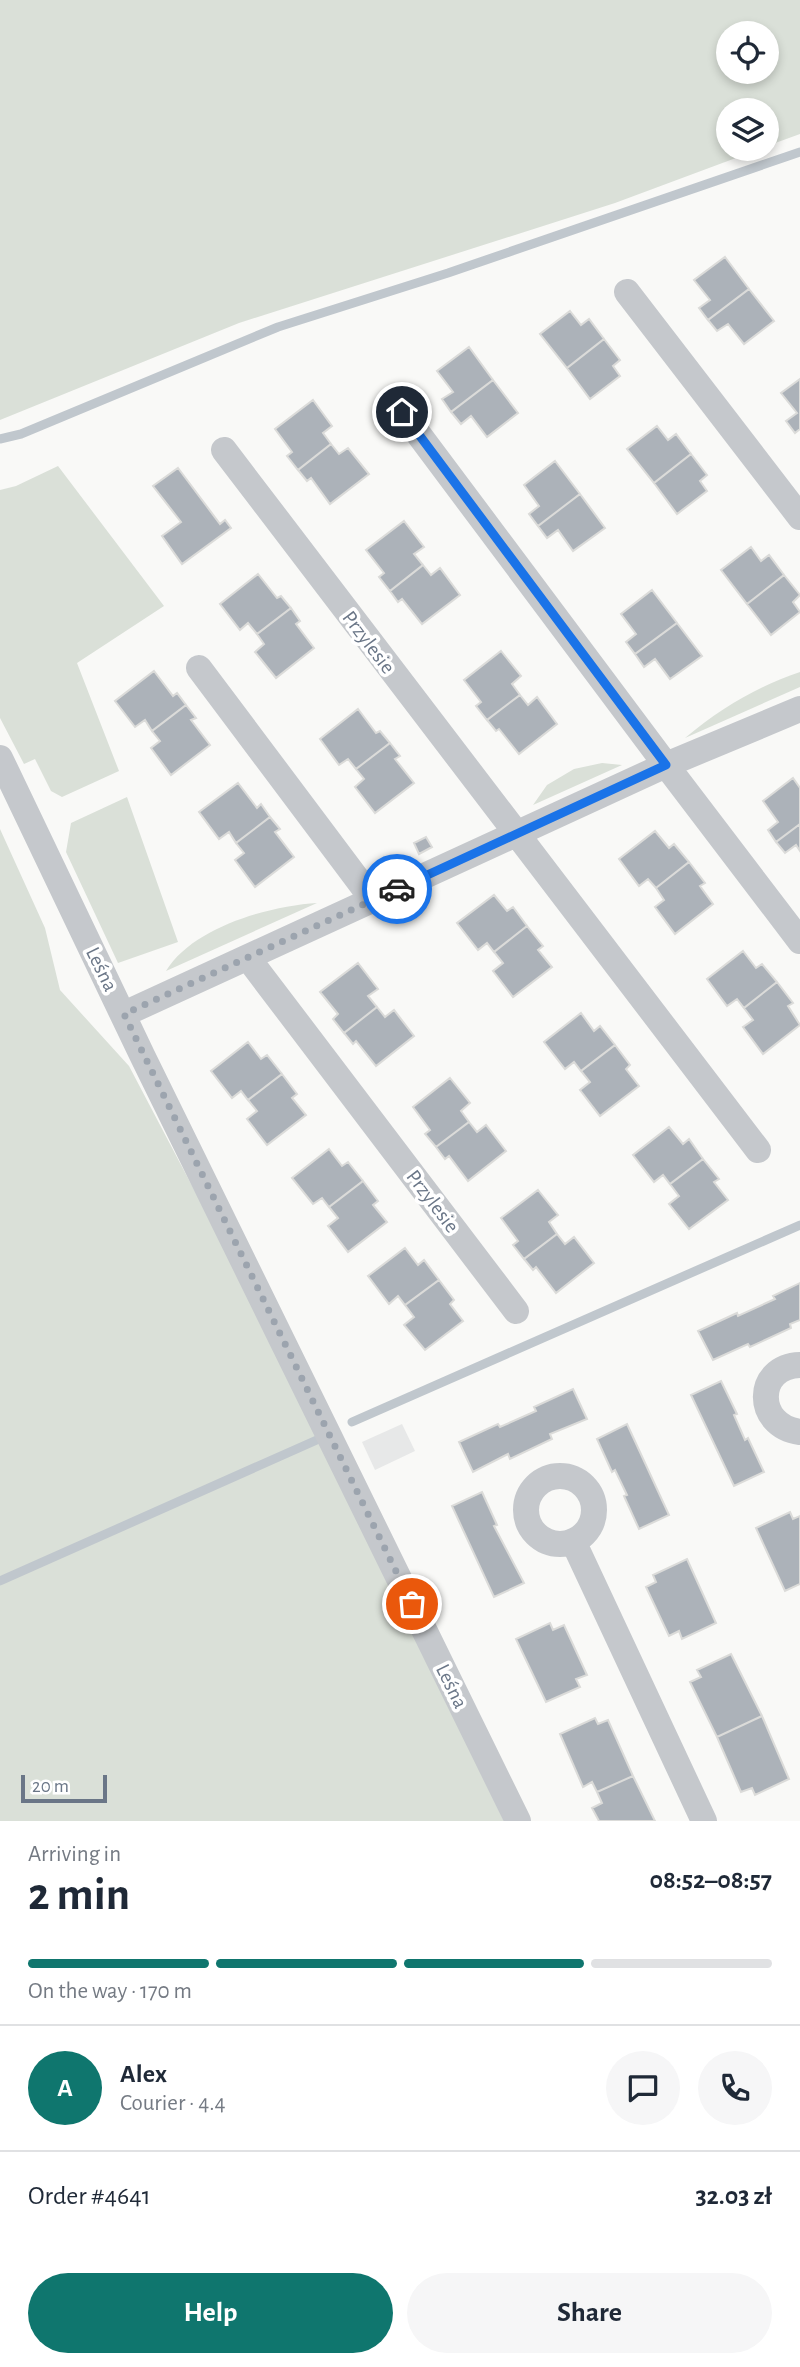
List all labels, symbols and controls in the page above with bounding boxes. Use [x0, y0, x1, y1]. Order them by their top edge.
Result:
map controls [716, 21, 779, 161]
button: locate [716, 21, 779, 84]
button: layers [716, 98, 779, 161]
pin [372, 382, 432, 442]
icon: home [383, 393, 421, 431]
street label: Przylesie [338, 607, 399, 678]
courier [362, 854, 432, 924]
icon: car [378, 870, 416, 908]
street label: Leśna [82, 944, 121, 995]
street label: Przylesie [402, 1166, 463, 1237]
pin [382, 1574, 442, 1634]
icon: bag [393, 1585, 431, 1623]
street label: Leśna [432, 1661, 471, 1712]
scale bar [21, 1772, 107, 1804]
text: 20 m [32, 1777, 69, 1796]
text: Arriving in [28, 1843, 121, 1866]
text: 08:52–08:57 [649, 1867, 772, 1893]
text: 2 min [28, 1872, 130, 1918]
text: On the way · 170 m [28, 1980, 192, 2003]
button: chat [606, 2051, 680, 2125]
button: phone [698, 2051, 772, 2125]
text: Alex [120, 2061, 167, 2087]
text: A [57, 2075, 73, 2101]
text: Courier · 4.4 [120, 2092, 226, 2115]
text: Order #4641 [28, 2183, 151, 2209]
text: 32.03 zł [695, 2183, 772, 2209]
button: Help [28, 2273, 393, 2353]
button: Share [407, 2273, 772, 2353]

